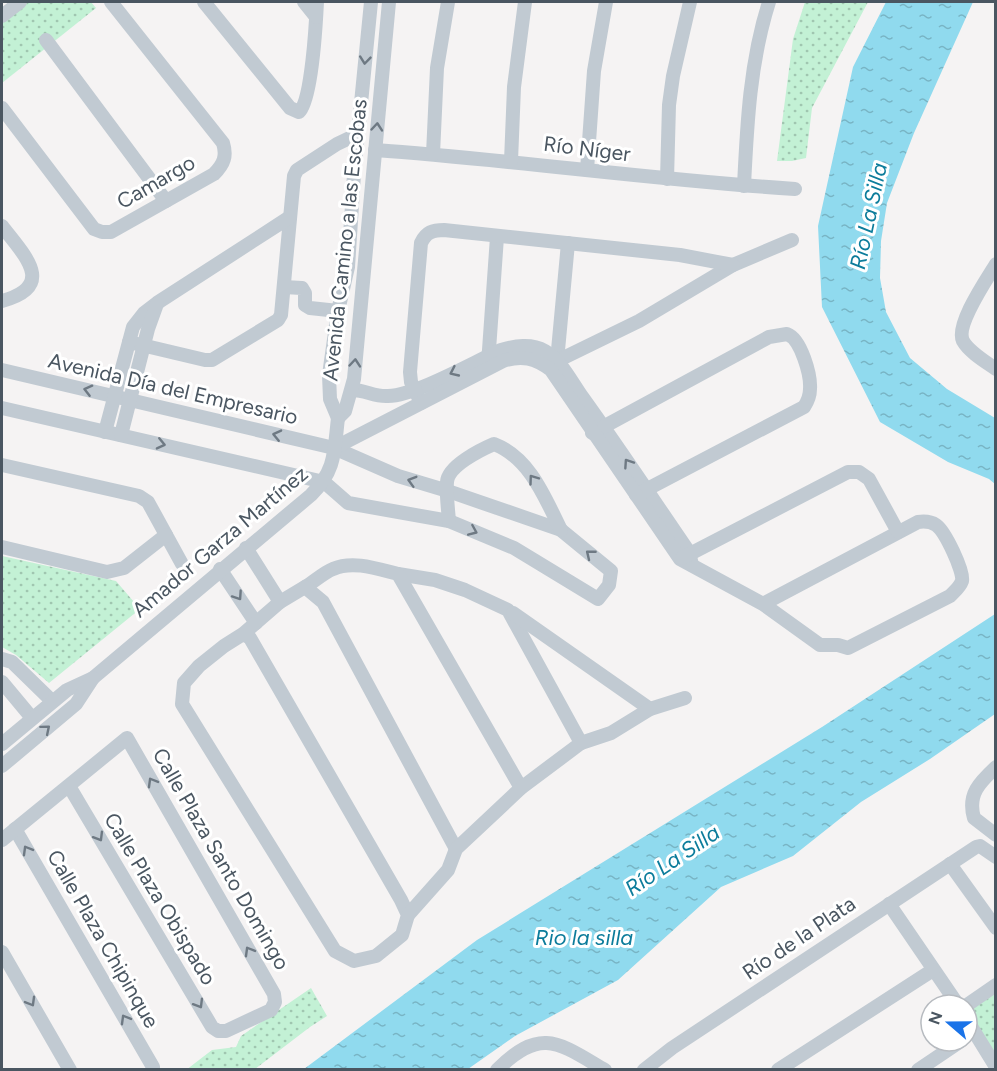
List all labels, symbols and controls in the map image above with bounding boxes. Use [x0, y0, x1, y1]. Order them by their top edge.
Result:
one-way arrow [359, 55, 372, 64]
street label: Avenida Camino a las Escobas [317, 98, 372, 382]
one-way arrow [370, 123, 383, 132]
street label: Río Níger [542, 131, 632, 166]
street label: Camargo [112, 149, 199, 214]
water label: Río La Silla [844, 160, 893, 272]
street label: Avenida Día del Empresario [46, 348, 300, 429]
one-way arrow [348, 359, 361, 368]
one-way arrow [449, 364, 460, 376]
one-way arrow [83, 385, 93, 398]
one-way arrow [273, 429, 283, 442]
one-way arrow [156, 437, 166, 450]
one-way arrow [624, 459, 635, 470]
street label: Amador Garza Martínez [127, 461, 313, 622]
one-way arrow [529, 475, 540, 486]
one-way arrow [407, 476, 418, 488]
one-way arrow [467, 524, 478, 536]
one-way arrow [586, 551, 597, 562]
one-way arrow [231, 590, 242, 601]
one-way arrow [40, 725, 51, 736]
street label: Calle Plaza Santo Domingo [148, 744, 295, 974]
one-way arrow [148, 777, 159, 788]
street label: Calle Plaza Obispado [99, 808, 222, 989]
water label: Río La Silla [620, 819, 725, 902]
one-way arrow [91, 831, 103, 841]
street label: Calle Plaza Chipinque [42, 845, 165, 1032]
one-way arrow [23, 846, 34, 856]
street label: Río de la Plata [737, 891, 860, 985]
water label: Rio la silla [535, 924, 633, 951]
one-way arrow [245, 947, 256, 957]
north arrow [919, 993, 979, 1053]
one-way arrow [24, 996, 35, 1006]
one-way arrow [191, 998, 203, 1008]
text: N [924, 1009, 946, 1027]
one-way arrow [121, 1014, 132, 1025]

